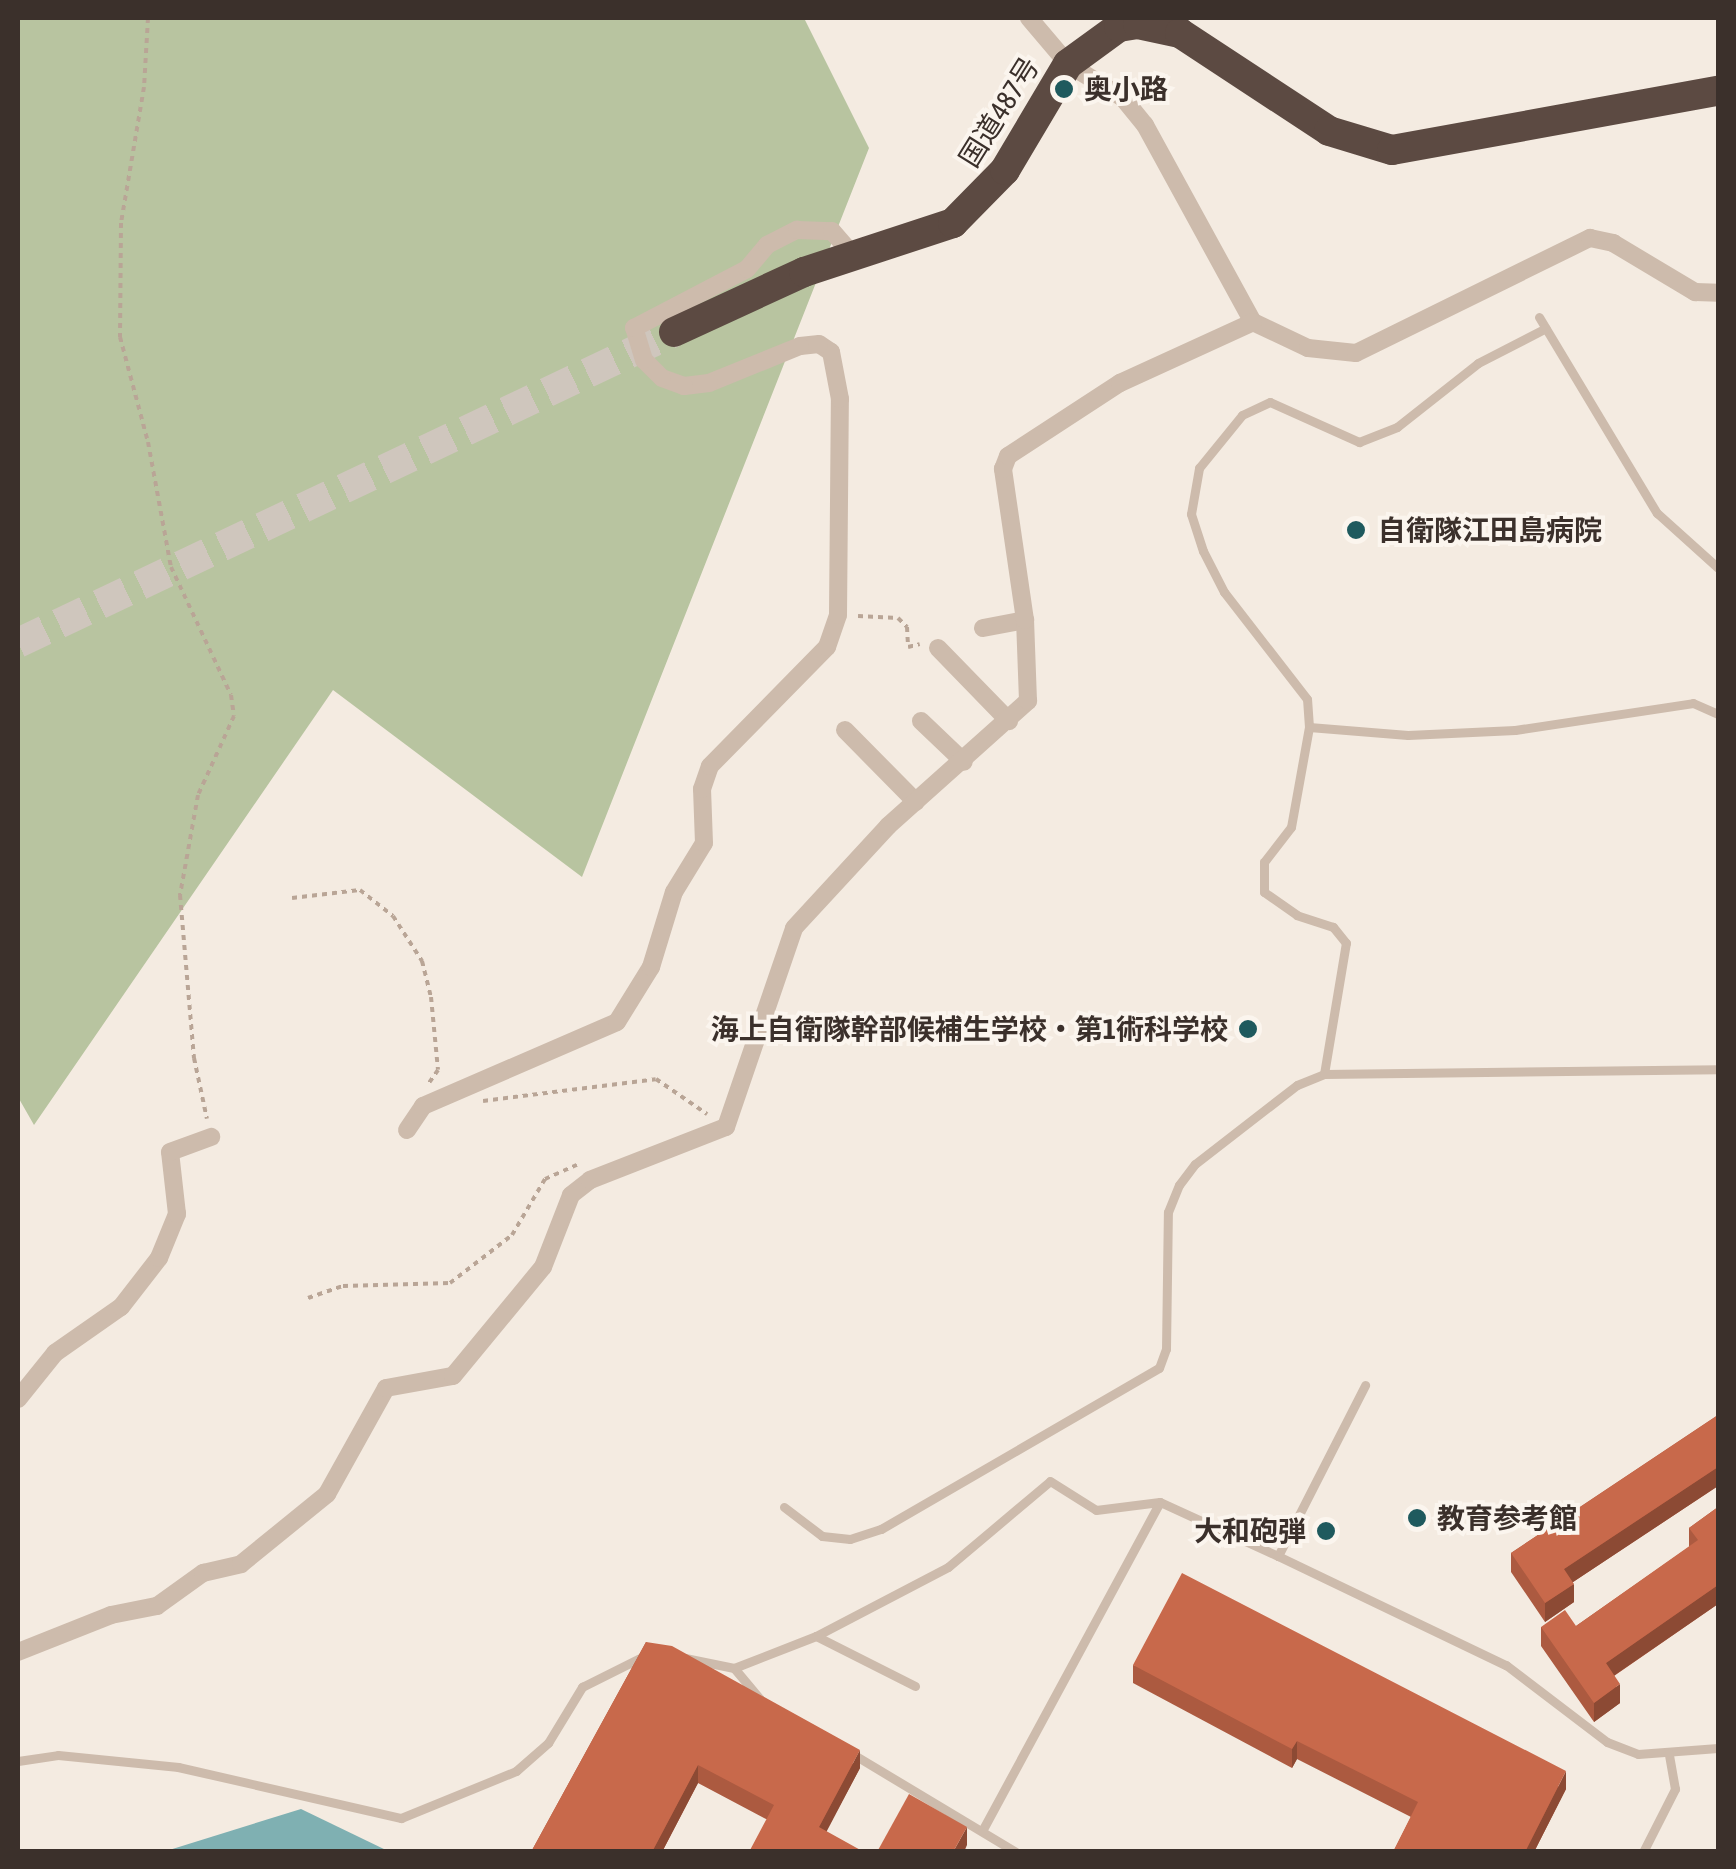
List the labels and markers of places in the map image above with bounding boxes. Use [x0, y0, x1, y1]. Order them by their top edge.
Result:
place label: 奥小路 [1084, 72, 1168, 106]
marker: 奥小路 [1053, 78, 1075, 100]
place label: 自衛隊江田島病院 [1378, 513, 1602, 547]
marker: 自衛隊江田島病院 [1343, 517, 1369, 543]
place label: 海上自衛隊幹部候補生学校・第1術科学校 [711, 1012, 1228, 1046]
marker: 海上自衛隊幹部候補生学校・第1術科学校 [1237, 1018, 1259, 1040]
place label: 教育参考館 [1437, 1501, 1577, 1535]
marker: 教育参考館 [1406, 1507, 1428, 1529]
place label: 大和砲弾 [1194, 1514, 1306, 1548]
marker: 大和砲弾 [1315, 1520, 1337, 1542]

